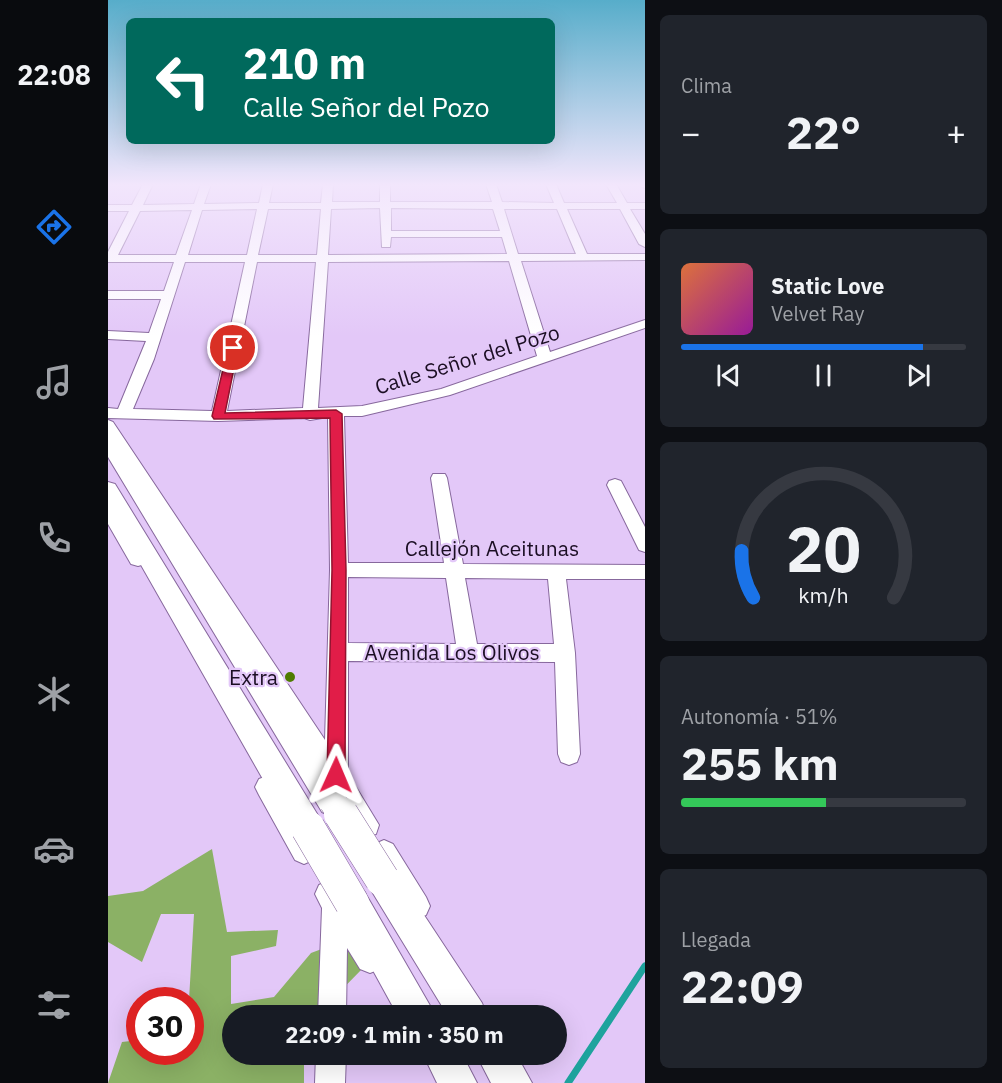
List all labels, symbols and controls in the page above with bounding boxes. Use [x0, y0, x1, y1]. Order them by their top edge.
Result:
text: 210 m [243, 36, 366, 91]
icon: left [144, 42, 222, 120]
text: 22:08 [17, 57, 91, 92]
text: Clima [681, 72, 732, 99]
text: Calle Señor del Pozo [243, 89, 490, 124]
text: 22° [786, 103, 861, 161]
text: − [681, 111, 701, 154]
text: + [946, 111, 966, 154]
icon: directions [33, 206, 75, 248]
text: Static Love [771, 271, 884, 300]
text: Velvet Ray [771, 300, 864, 327]
street label: Calle Señor del Pozo [371, 318, 563, 400]
pin [207, 322, 258, 373]
icon: arrive [216, 331, 249, 364]
icon: previous [712, 359, 745, 392]
icon: pause [807, 359, 840, 392]
icon: next [902, 359, 935, 392]
icon: music [33, 361, 75, 403]
text: 20 [786, 509, 861, 590]
icon: phone [33, 517, 75, 559]
street label: Callejón Aceitunas [405, 534, 579, 562]
text: km/h [798, 582, 849, 610]
street label: Avenida Los Olivos [364, 638, 540, 666]
place label: Extra [229, 663, 278, 691]
marker: Extra [283, 670, 297, 684]
icon: climate [33, 673, 75, 715]
text: Autonomía · 51% [681, 703, 838, 730]
text: 255 km [681, 734, 839, 792]
position arrow [304, 743, 368, 807]
icon: car [33, 828, 75, 870]
text: Llegada [681, 926, 751, 953]
text: 22:09 [681, 957, 804, 1015]
icon: filters [33, 984, 75, 1026]
speed limit sign: 30 [126, 987, 204, 1065]
text: 22:09 · 1 min · 350 m [285, 1020, 504, 1049]

